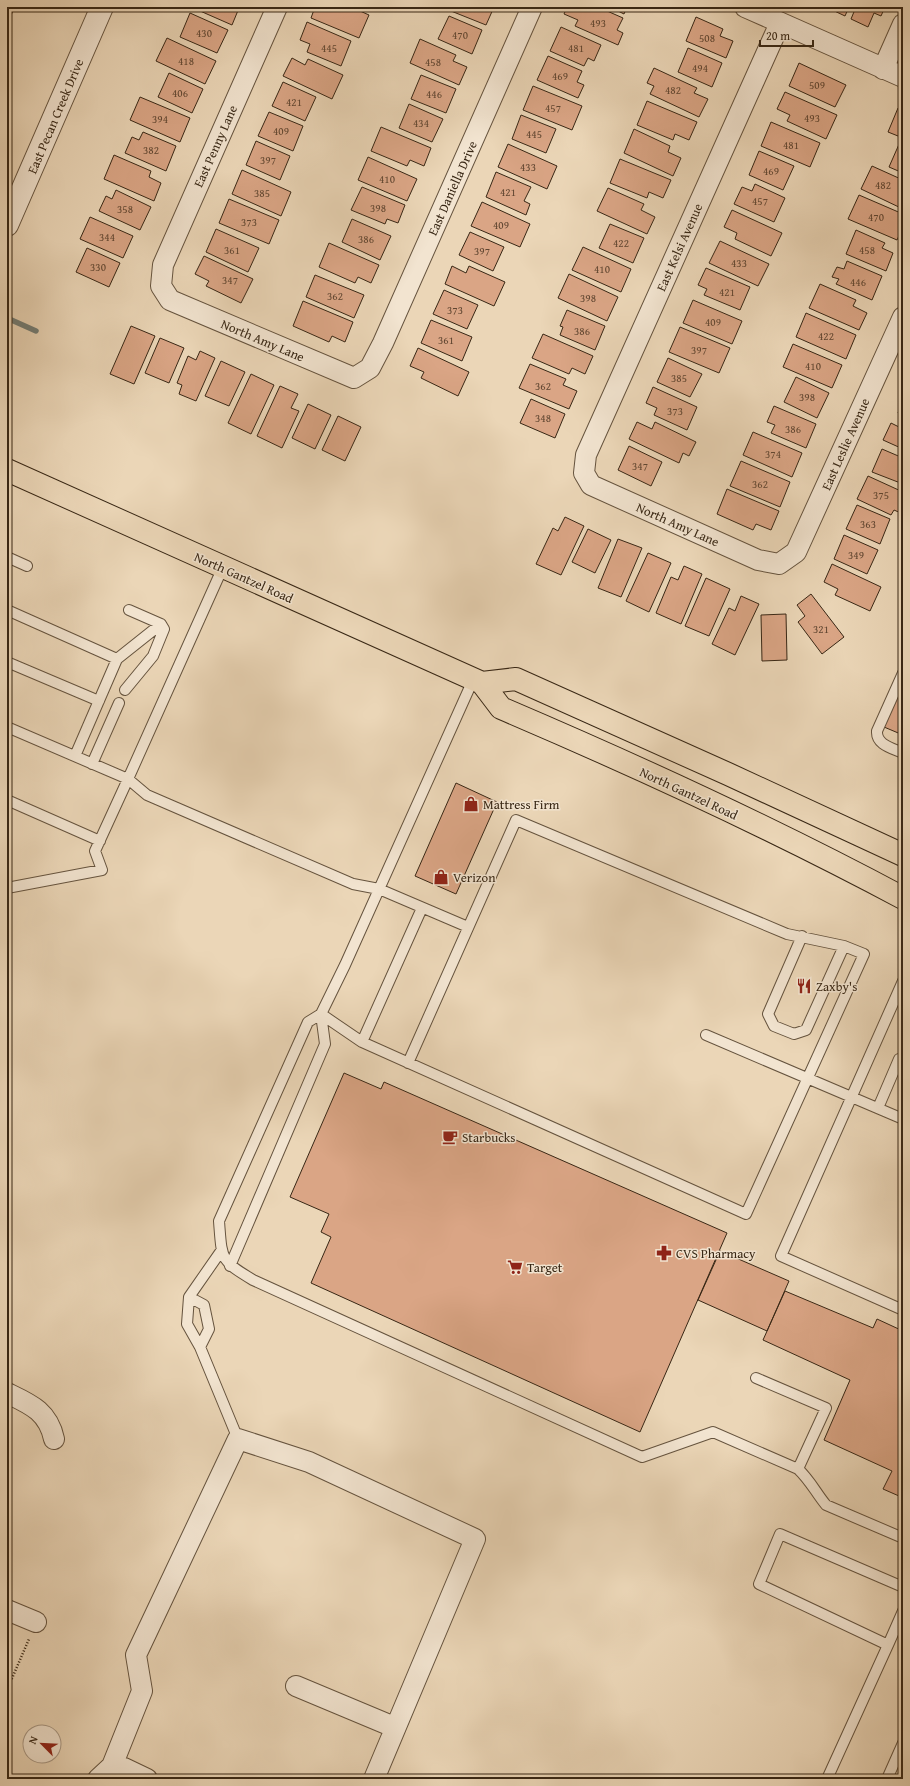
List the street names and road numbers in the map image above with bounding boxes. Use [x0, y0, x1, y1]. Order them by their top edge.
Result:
street label: East Pecan Creek Drive [23, 56, 88, 177]
street label: East Penny Lane [189, 102, 242, 190]
street label: East Daniella Drive [423, 138, 482, 239]
street label: East Kelsi Avenue [652, 200, 707, 294]
street label: North Amy Lane [218, 314, 307, 367]
street label: East Leslie Avenue [817, 395, 874, 493]
street label: North Amy Lane [633, 498, 722, 551]
street label: North Gantzel Road [191, 547, 296, 608]
street label: North Gantzel Road [637, 762, 741, 825]

